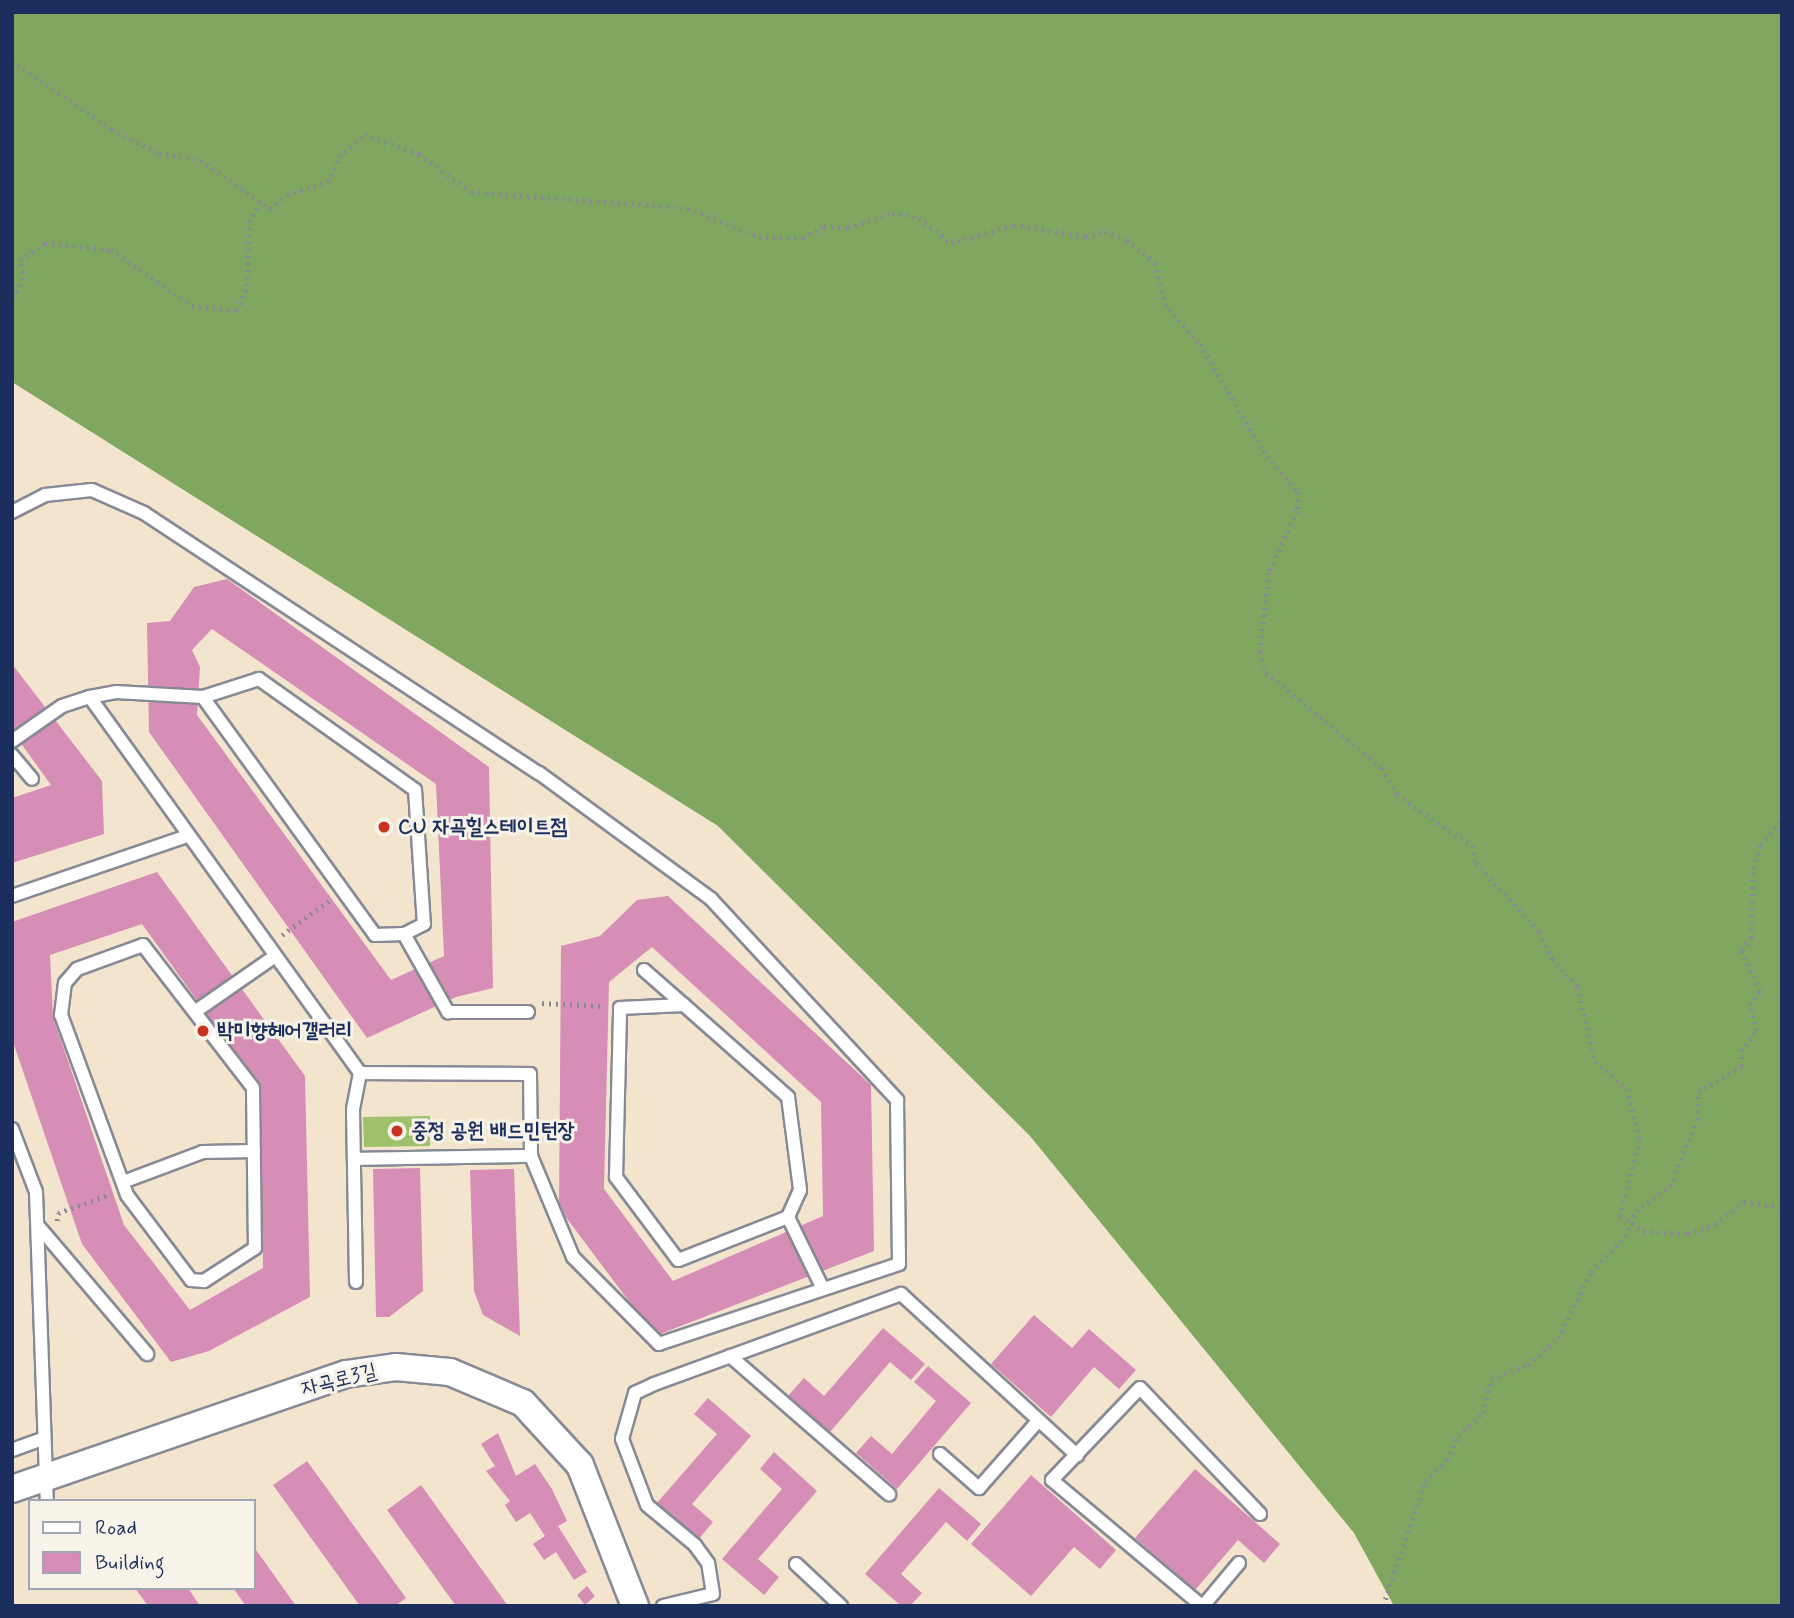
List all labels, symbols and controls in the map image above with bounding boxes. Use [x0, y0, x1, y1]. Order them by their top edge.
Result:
place label: CU 자곡힐스테이트점 [398, 814, 567, 840]
marker: CU 자곡힐스테이트점 [376, 819, 392, 835]
place label: 박미향헤어갤러리 [217, 1018, 352, 1044]
marker: 박미향헤어갤러리 [195, 1023, 211, 1039]
place label: 중정 공원 배드민턴장 [411, 1118, 574, 1144]
marker: 중정 공원 배드민턴장 [389, 1123, 405, 1139]
street label: 자곡로3길 [299, 1358, 379, 1402]
legend [28, 1499, 256, 1590]
text: Road [95, 1514, 137, 1542]
text: Building [95, 1549, 165, 1577]

